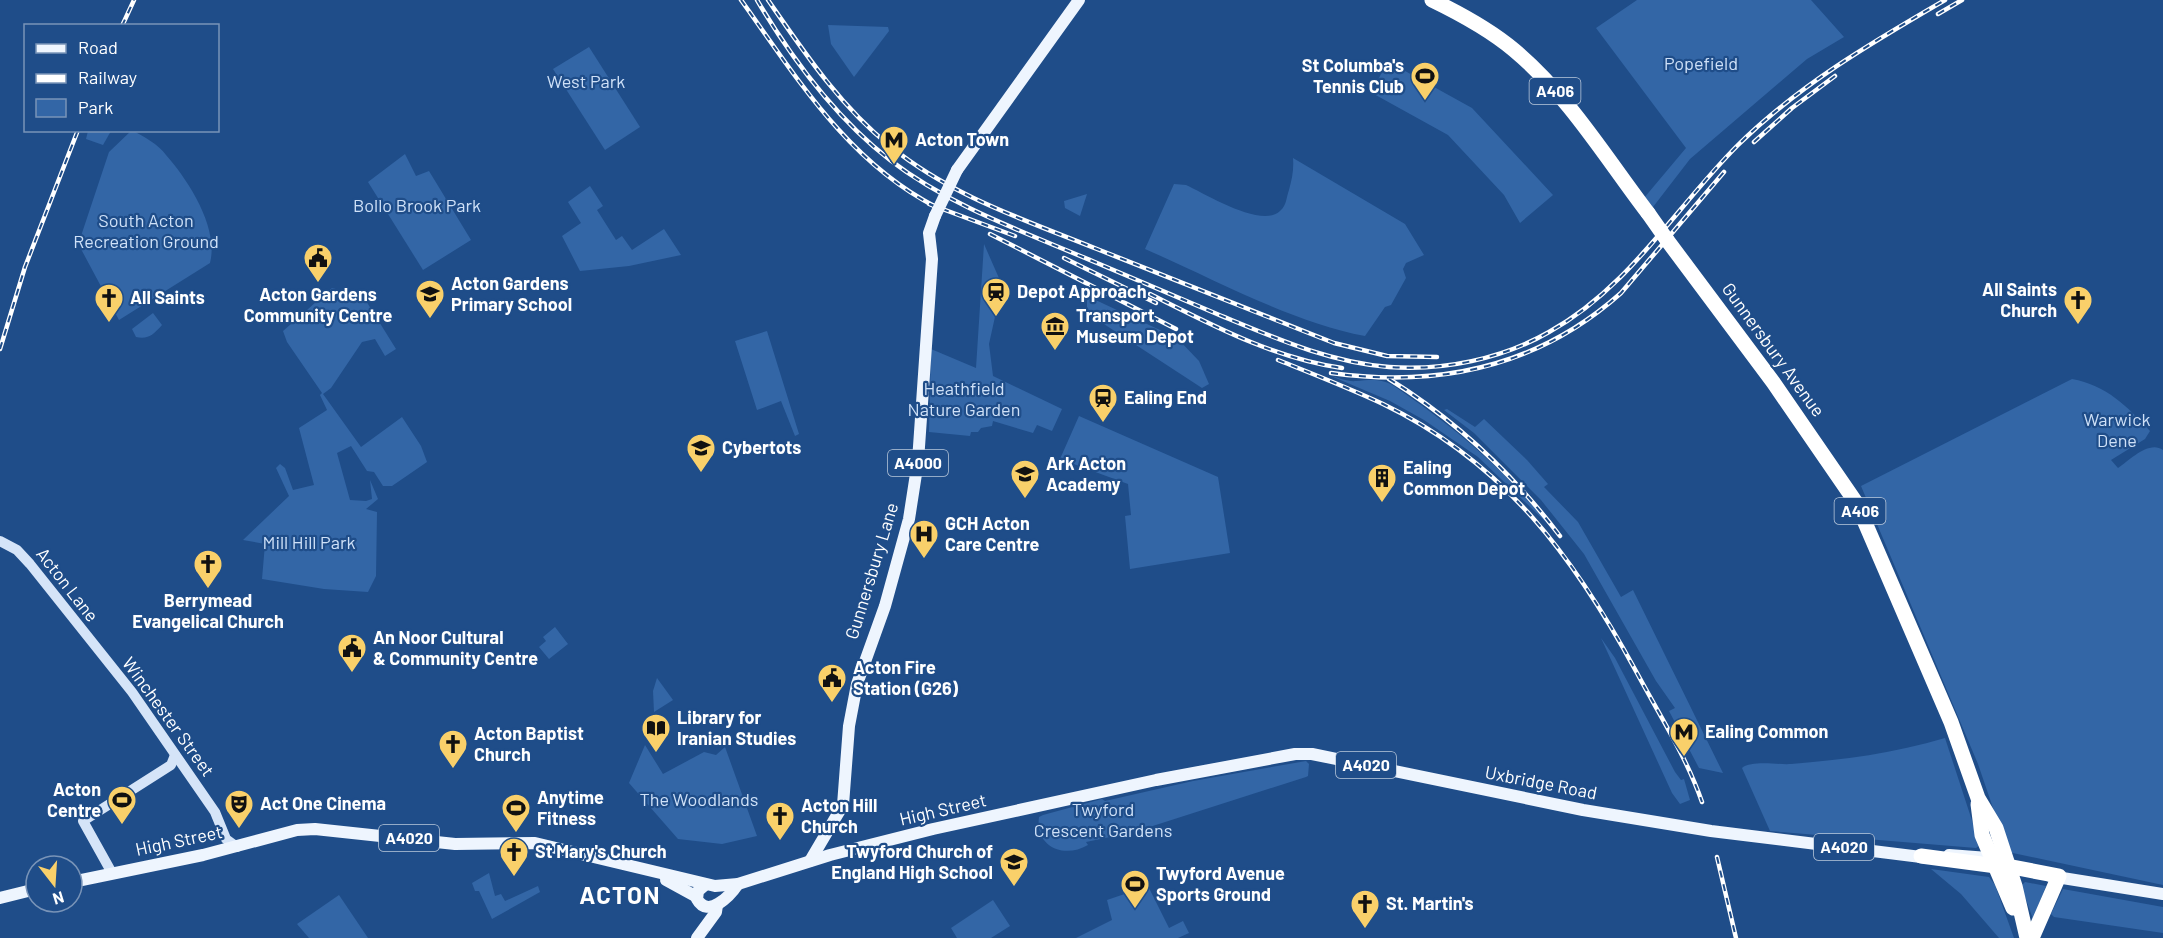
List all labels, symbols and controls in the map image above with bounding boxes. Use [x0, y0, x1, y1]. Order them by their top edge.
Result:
legend [24, 24, 219, 132]
text: Road [78, 36, 118, 58]
park label: Popefield [1664, 52, 1738, 74]
place label: St Columba's Tennis Club [1302, 54, 1404, 97]
sports icon: St Columba's Tennis Club [1409, 60, 1441, 102]
text: Railway [78, 66, 137, 88]
park label: West Park [547, 70, 625, 92]
road number: A406 [1530, 78, 1580, 104]
text: Park [78, 96, 113, 118]
metro station icon: Acton Town [878, 124, 910, 166]
place label: Acton Town [915, 128, 1009, 150]
park label: Bollo Brook Park [353, 194, 481, 216]
park label: South Acton Recreation Ground [73, 209, 219, 252]
public building icon: Acton Gardens Community Centre [302, 242, 334, 284]
place label: Acton Gardens Primary School [451, 272, 572, 315]
station icon: Depot Approach [980, 276, 1012, 318]
school or university icon: Acton Gardens Primary School [414, 278, 446, 320]
street label: Gunnersbury Avenue [1718, 278, 1830, 421]
place label: All Saints Church [1982, 278, 2057, 321]
place label: Depot Approach [1017, 280, 1147, 302]
church icon: All Saints [93, 282, 125, 324]
place label: Acton Gardens Community Centre [244, 283, 393, 326]
church icon: All Saints Church [2062, 284, 2094, 326]
place label: All Saints [130, 286, 205, 308]
place label: Transport Museum Depot [1076, 304, 1194, 347]
museum icon: Transport Museum Depot [1039, 310, 1071, 352]
park label: Heathfield Nature Garden [908, 377, 1020, 420]
station icon: Ealing End [1087, 382, 1119, 424]
place label: Ealing End [1124, 386, 1207, 408]
park label: Warwick Dene [2083, 408, 2151, 451]
school or university icon: Cybertots [685, 432, 717, 474]
place label: Cybertots [722, 436, 801, 458]
road number: A4000 [888, 450, 948, 476]
place label: Ark Acton Academy [1046, 452, 1126, 495]
place label: Ealing Common Depot [1403, 456, 1525, 499]
school or university icon: Ark Acton Academy [1009, 458, 1041, 500]
building icon: Ealing Common Depot [1366, 462, 1398, 504]
road number: A406 [1834, 498, 1886, 524]
street label: Gunnersbury Lane [840, 500, 902, 642]
place label: GCH Acton Care Centre [945, 512, 1040, 555]
hospital icon: GCH Acton Care Centre [908, 518, 940, 560]
park label: Mill Hill Park [263, 531, 355, 553]
street label: Acton Lane [32, 543, 104, 626]
church icon: Berrymead Evangelical Church [192, 548, 224, 590]
place label: Berrymead Evangelical Church [132, 589, 284, 632]
place label: An Noor Cultural & Community Centre [373, 626, 538, 669]
public building icon: An Noor Cultural & Community Centre [336, 632, 368, 674]
street label: Winchester Street [118, 652, 219, 780]
place label: Acton Fire Station (G26) [853, 656, 959, 699]
public building icon: Acton Fire Station (G26) [816, 662, 848, 704]
place label: Library for Iranian Studies [677, 706, 796, 749]
library icon: Library for Iranian Studies [640, 712, 672, 754]
metro station icon: Ealing Common [1668, 716, 1700, 758]
place label: Ealing Common [1705, 720, 1828, 742]
place label: Acton Baptist Church [474, 722, 584, 765]
church icon: Acton Baptist Church [437, 728, 469, 770]
road number: A4020 [1336, 752, 1396, 778]
street label: Uxbridge Road [1483, 760, 1599, 804]
place label: Acton Centre [47, 778, 101, 821]
sports icon: Acton Centre [106, 784, 138, 826]
place label: Anytime Fitness [537, 786, 604, 829]
theatre icon: Act One Cinema [223, 788, 255, 830]
park label: The Woodlands [640, 788, 758, 810]
street label: High Street [897, 788, 988, 830]
place label: Act One Cinema [260, 792, 386, 814]
sports icon: Anytime Fitness [500, 792, 532, 834]
place label: Acton Hill Church [801, 794, 877, 837]
park label: Twyford Crescent Gardens [1034, 798, 1172, 841]
church icon: Acton Hill Church [764, 800, 796, 842]
street label: High Street [133, 820, 224, 860]
road number: A4020 [379, 825, 439, 851]
road number: A4020 [1814, 834, 1874, 860]
church icon: St Mary's Church [498, 836, 530, 878]
place label: St Mary's Church [535, 840, 667, 862]
place label: Twyford Church of England High School [831, 840, 993, 883]
school or university icon: Twyford Church of England High School [998, 846, 1030, 888]
north arrow [24, 854, 84, 914]
place label: Twyford Avenue Sports Ground [1156, 862, 1285, 905]
sports icon: Twyford Avenue Sports Ground [1119, 868, 1151, 910]
district label: ACTON [579, 880, 661, 909]
text: N [51, 888, 66, 909]
church icon: St. Martin's [1349, 888, 1381, 930]
place label: St. Martin's [1386, 892, 1474, 914]

